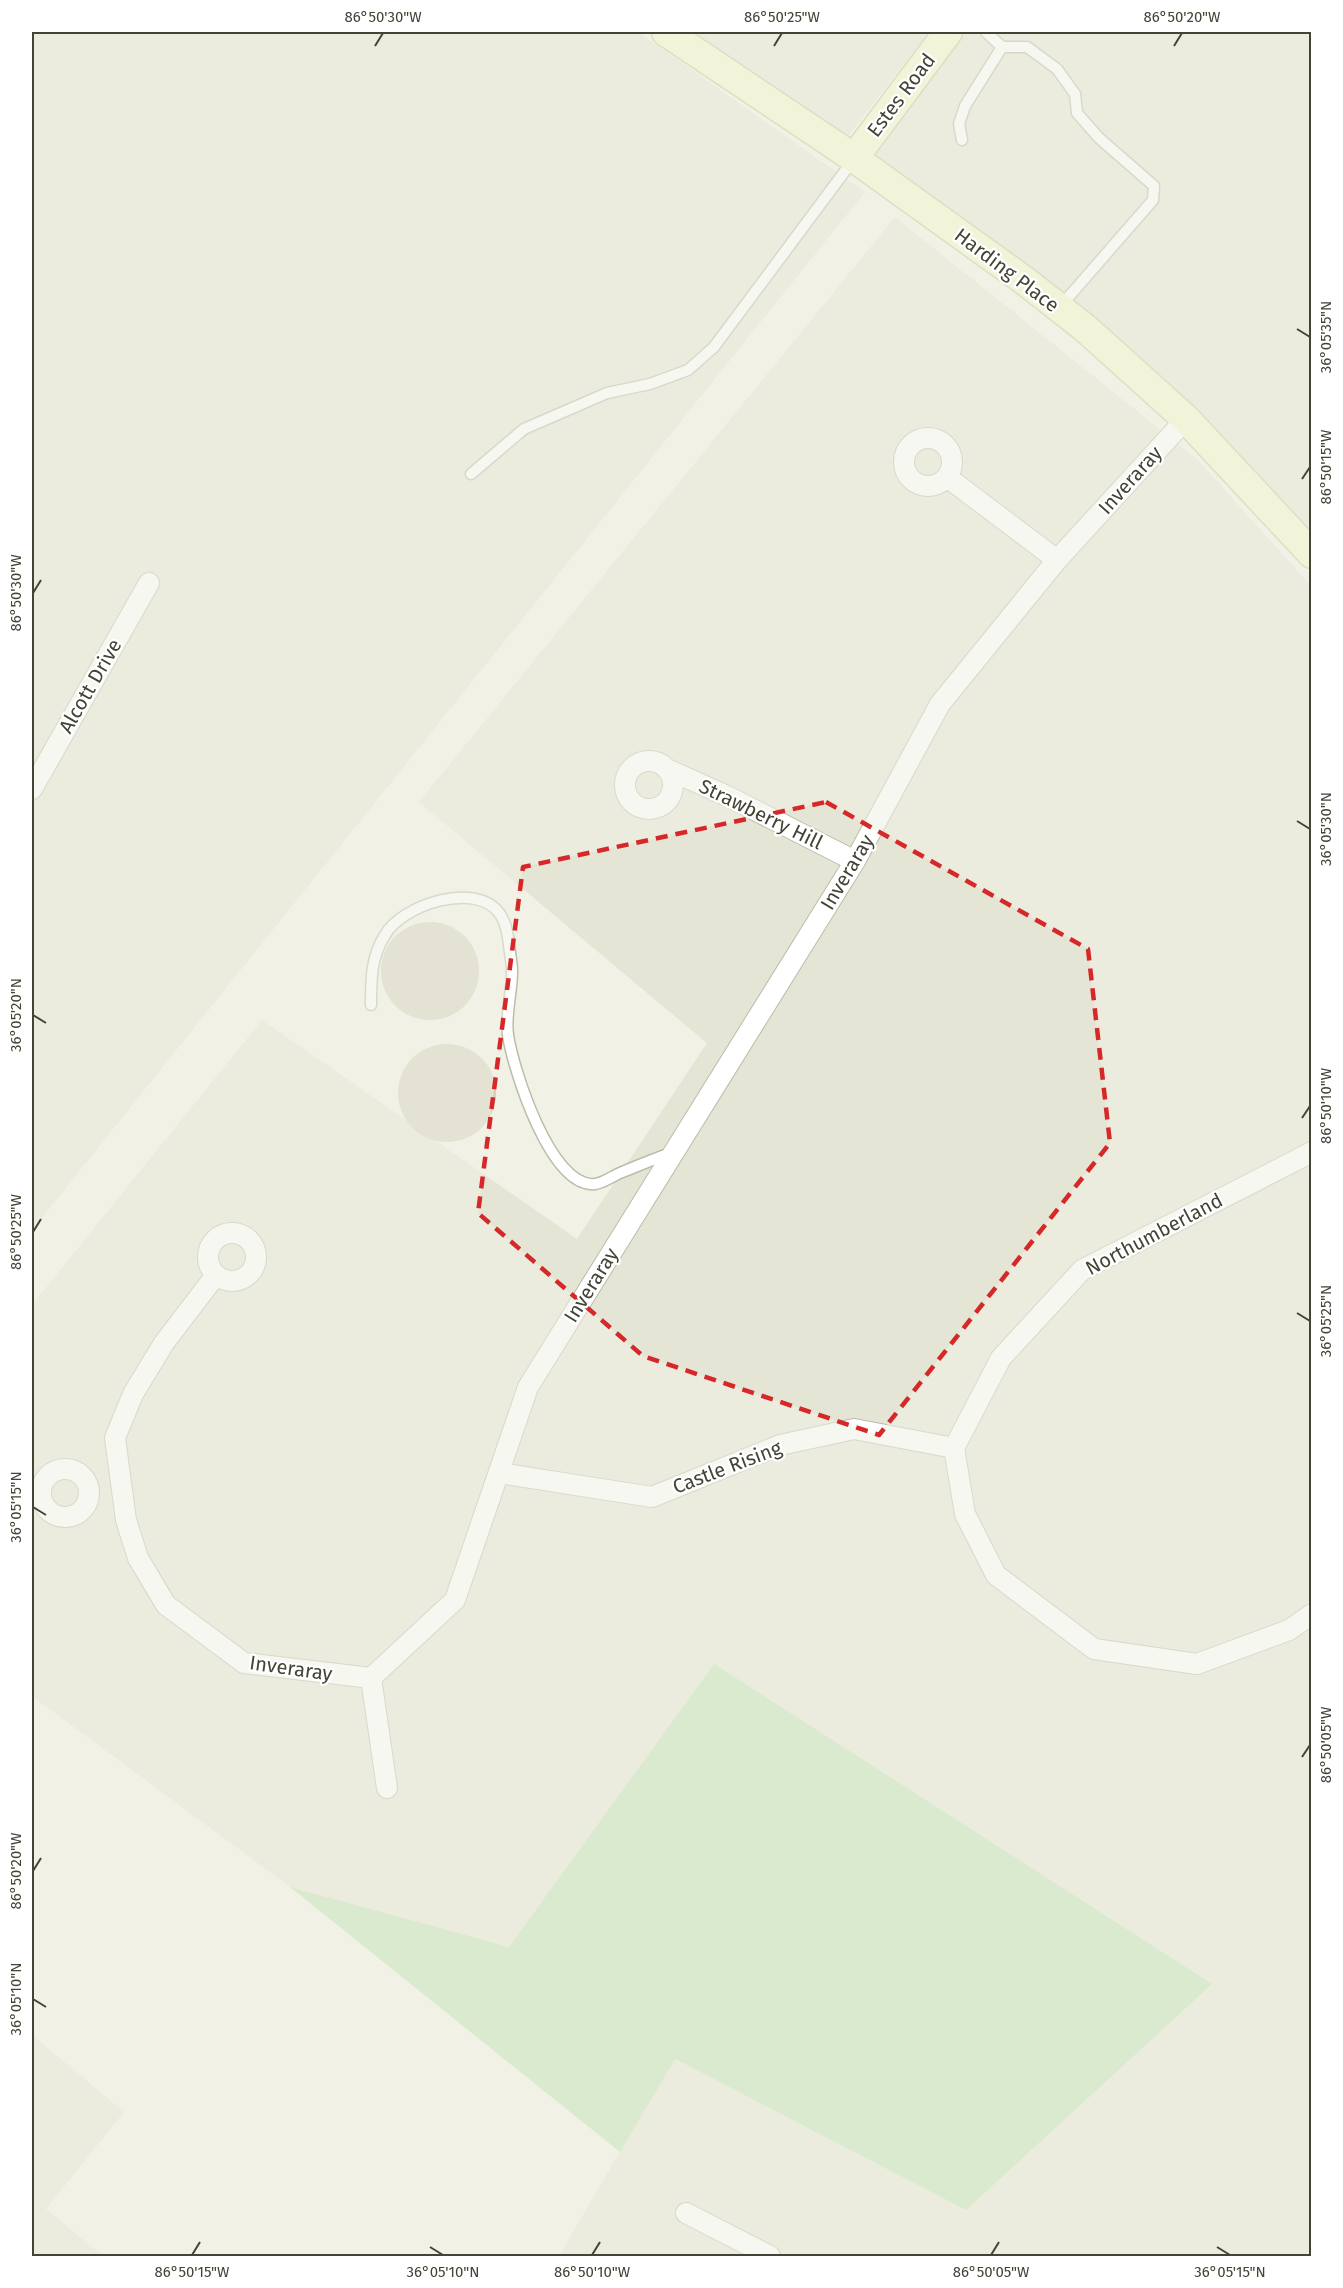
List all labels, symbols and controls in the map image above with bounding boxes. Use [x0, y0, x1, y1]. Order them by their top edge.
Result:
text: 86°50'30"W [344, 8, 422, 26]
text: 86°50'25"W [744, 8, 821, 26]
text: 86°50'20"W [1144, 8, 1221, 26]
street label: Estes Road [862, 48, 940, 142]
street label: Harding Place [950, 223, 1064, 317]
text: 36°05'35"N [1317, 301, 1335, 373]
text: 86°50'15"W [1317, 429, 1335, 504]
street label: Inveraray [1093, 441, 1167, 519]
text: 86°50'30"W [7, 554, 25, 632]
street label: Alcott Drive [53, 635, 127, 737]
street label: Strawberry Hill [695, 774, 827, 854]
text: 36°05'30"N [1317, 792, 1335, 866]
street label: Inveraray [815, 830, 879, 914]
text: 36°05'20"N [7, 978, 25, 1052]
text: 86°50'10"W [1317, 1067, 1335, 1144]
street label: Northumberland [1081, 1188, 1227, 1280]
text: 86°50'25"W [7, 1193, 25, 1270]
street label: Inveraray [559, 1243, 623, 1327]
text: 36°05'25"N [1317, 1285, 1335, 1357]
street label: Castle Rising [669, 1435, 785, 1499]
text: 36°05'15"N [7, 1471, 25, 1543]
street label: Inveraray [248, 1650, 334, 1686]
text: 86°50'05"W [1317, 1706, 1335, 1783]
text: 86°50'20"W [7, 1832, 25, 1910]
text: 36°05'10"N [7, 1963, 25, 2035]
text: 86°50'15"W [155, 2263, 230, 2281]
text: 36°05'10"N [407, 2263, 479, 2281]
text: 86°50'10"W [554, 2263, 631, 2281]
text: 86°50'05"W [953, 2263, 1030, 2281]
text: 36°05'15"N [1194, 2263, 1266, 2281]

